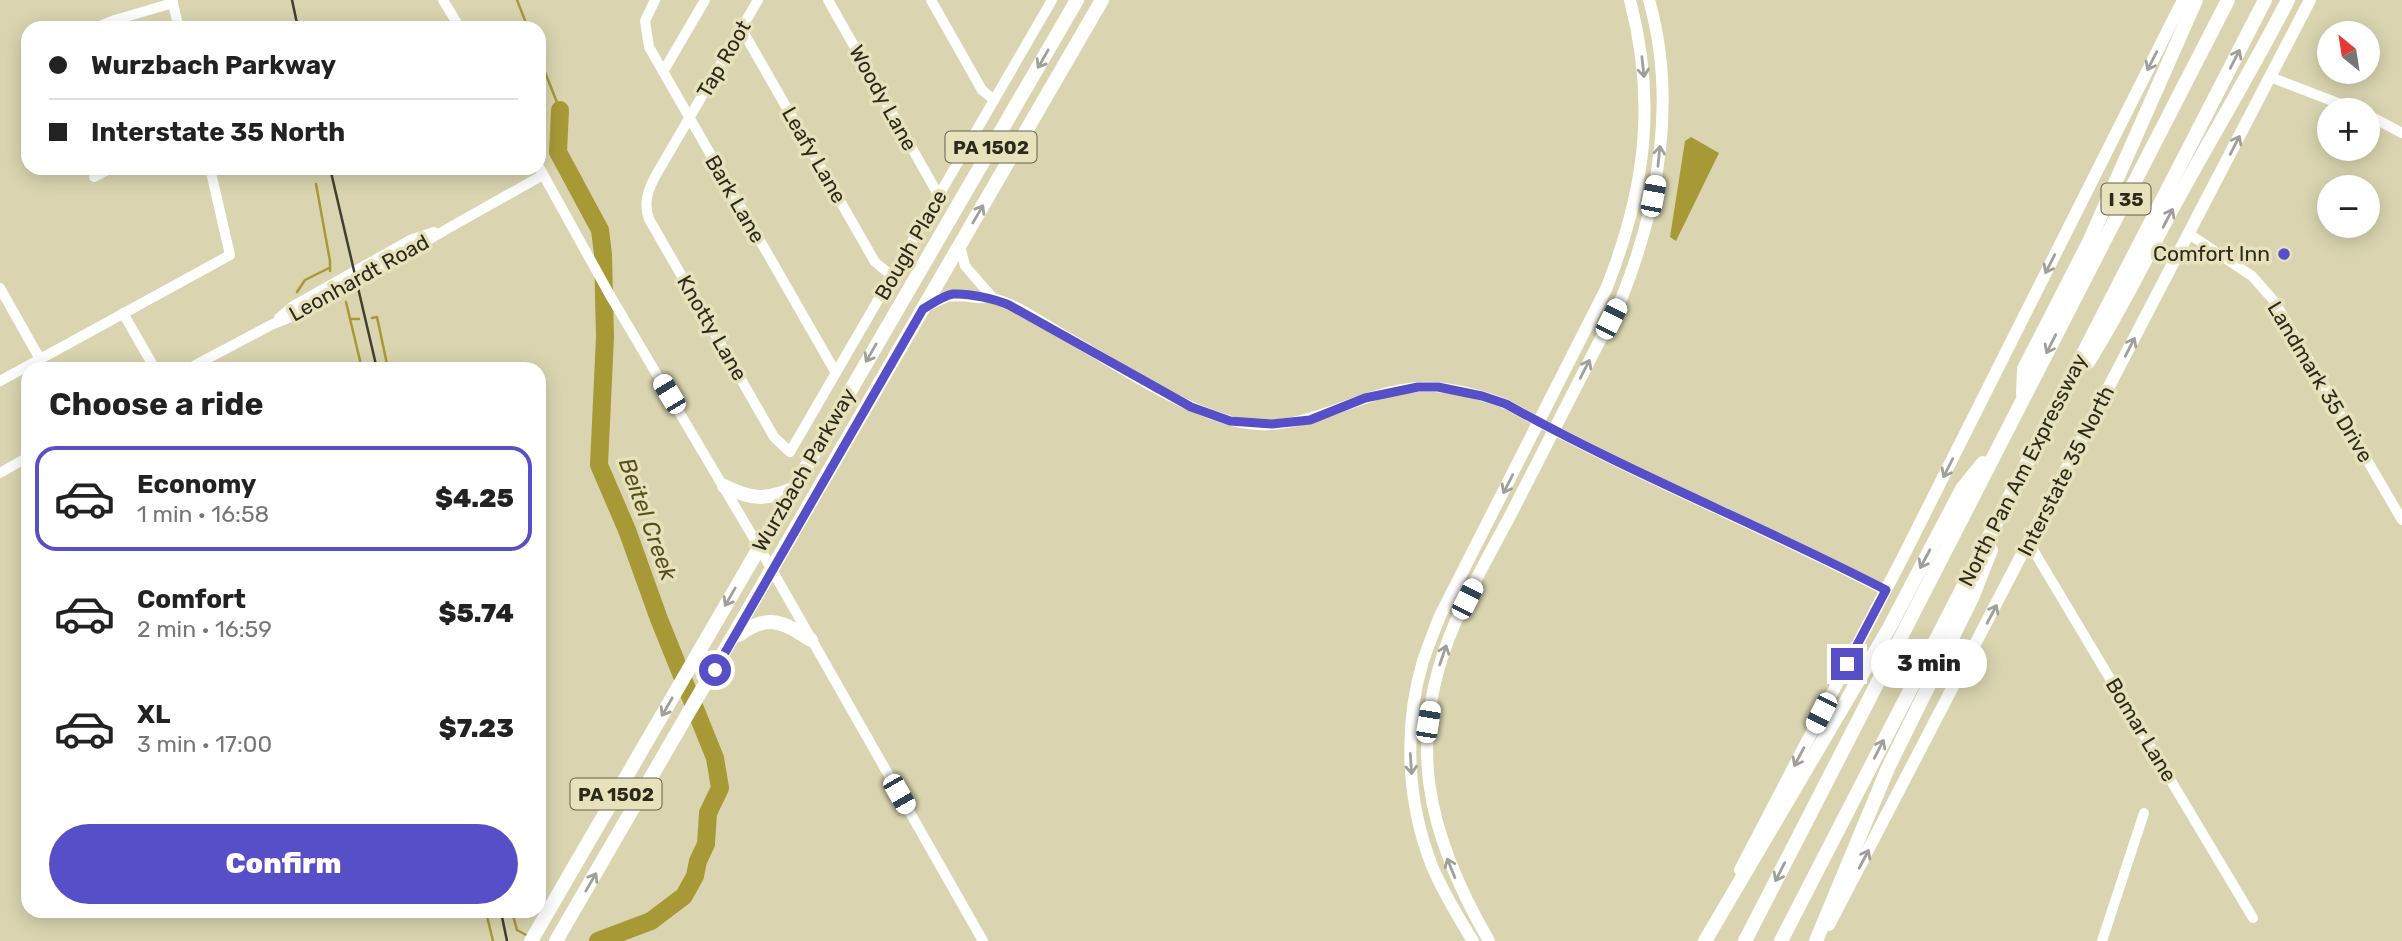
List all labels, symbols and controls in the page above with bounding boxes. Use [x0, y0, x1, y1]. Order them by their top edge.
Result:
street label: Tap Root [691, 16, 756, 102]
north arrow [2317, 21, 2380, 84]
map controls [2317, 21, 2380, 238]
street label: Woody Lane [844, 40, 923, 155]
one-way arrow [1035, 48, 1049, 68]
one-way arrow [2228, 49, 2242, 69]
text: Wurzbach Parkway [91, 50, 336, 81]
one-way arrow [2145, 50, 2159, 71]
one-way arrow [1636, 55, 1649, 78]
button: + [2317, 98, 2380, 161]
street label: Leafy Lane [777, 102, 852, 207]
text: Interstate 35 North [91, 117, 345, 148]
road number: PA 1502 [946, 132, 1036, 162]
one-way arrow [2229, 135, 2243, 156]
one-way arrow [1653, 145, 1666, 168]
street label: Bark Lane [700, 150, 771, 247]
car [1639, 173, 1668, 219]
button: − [2317, 175, 2380, 238]
road number: I 35 [2102, 183, 2150, 214]
street label: Bough Place [869, 185, 952, 304]
one-way arrow [971, 204, 985, 224]
one-way arrow [2161, 208, 2175, 228]
street label: Leonhardt Road [285, 229, 433, 326]
place label: Comfort Inn [2153, 241, 2270, 266]
marker: Comfort Inn [2276, 246, 2292, 262]
one-way arrow [2043, 253, 2057, 274]
street label: Knotty Lane [672, 270, 753, 385]
car [1593, 296, 1630, 342]
street label: Landmark 35 Drive [2262, 297, 2378, 467]
one-way arrow [2044, 333, 2058, 354]
one-way arrow [2124, 337, 2138, 357]
one-way arrow [864, 342, 878, 362]
street label: North Pan Am Expressway [1953, 349, 2092, 590]
one-way arrow [1579, 359, 1593, 380]
car [650, 371, 689, 417]
street label: Interstate 35 North [2012, 382, 2119, 560]
street label: Wurzbach Parkway [747, 383, 861, 556]
text: Choose a ride [49, 385, 263, 423]
water label: Beitel Creek [613, 454, 683, 585]
one-way arrow [1941, 457, 1955, 478]
icon: car [53, 467, 116, 530]
text: Economy [137, 469, 256, 500]
one-way arrow [1500, 473, 1514, 493]
text: $4.25 [435, 483, 514, 514]
text: 1 min · 16:58 [137, 500, 269, 528]
one-way arrow [1918, 548, 1931, 569]
car [1449, 576, 1486, 622]
icon: car [53, 582, 116, 645]
text: Comfort [137, 584, 246, 615]
one-way arrow [723, 586, 736, 607]
text: $5.74 [439, 598, 514, 629]
one-way arrow [1985, 604, 1999, 625]
text: 2 min · 16:59 [137, 615, 272, 643]
callout: 3 min [1871, 640, 1987, 688]
one-way arrow [1438, 645, 1450, 667]
route end [1831, 648, 1863, 680]
text: 3 min [1897, 649, 1961, 677]
route start [699, 654, 731, 686]
street label: Bomar Lane [2101, 673, 2182, 786]
car [1803, 690, 1840, 736]
one-way arrow [660, 696, 674, 716]
icon: car [53, 697, 116, 760]
text: XL [137, 699, 170, 730]
car [1415, 700, 1442, 744]
text: $7.23 [439, 713, 514, 744]
text: 3 min · 17:00 [137, 730, 272, 758]
one-way arrow [1873, 740, 1887, 760]
one-way arrow [1791, 746, 1805, 767]
one-way arrow [1404, 752, 1417, 775]
car [880, 771, 919, 817]
road number: PA 1502 [570, 778, 662, 810]
button: Confirm [49, 824, 518, 904]
one-way arrow [1857, 849, 1871, 870]
one-way arrow [1444, 858, 1457, 880]
one-way arrow [1773, 861, 1787, 882]
one-way arrow [584, 873, 598, 893]

